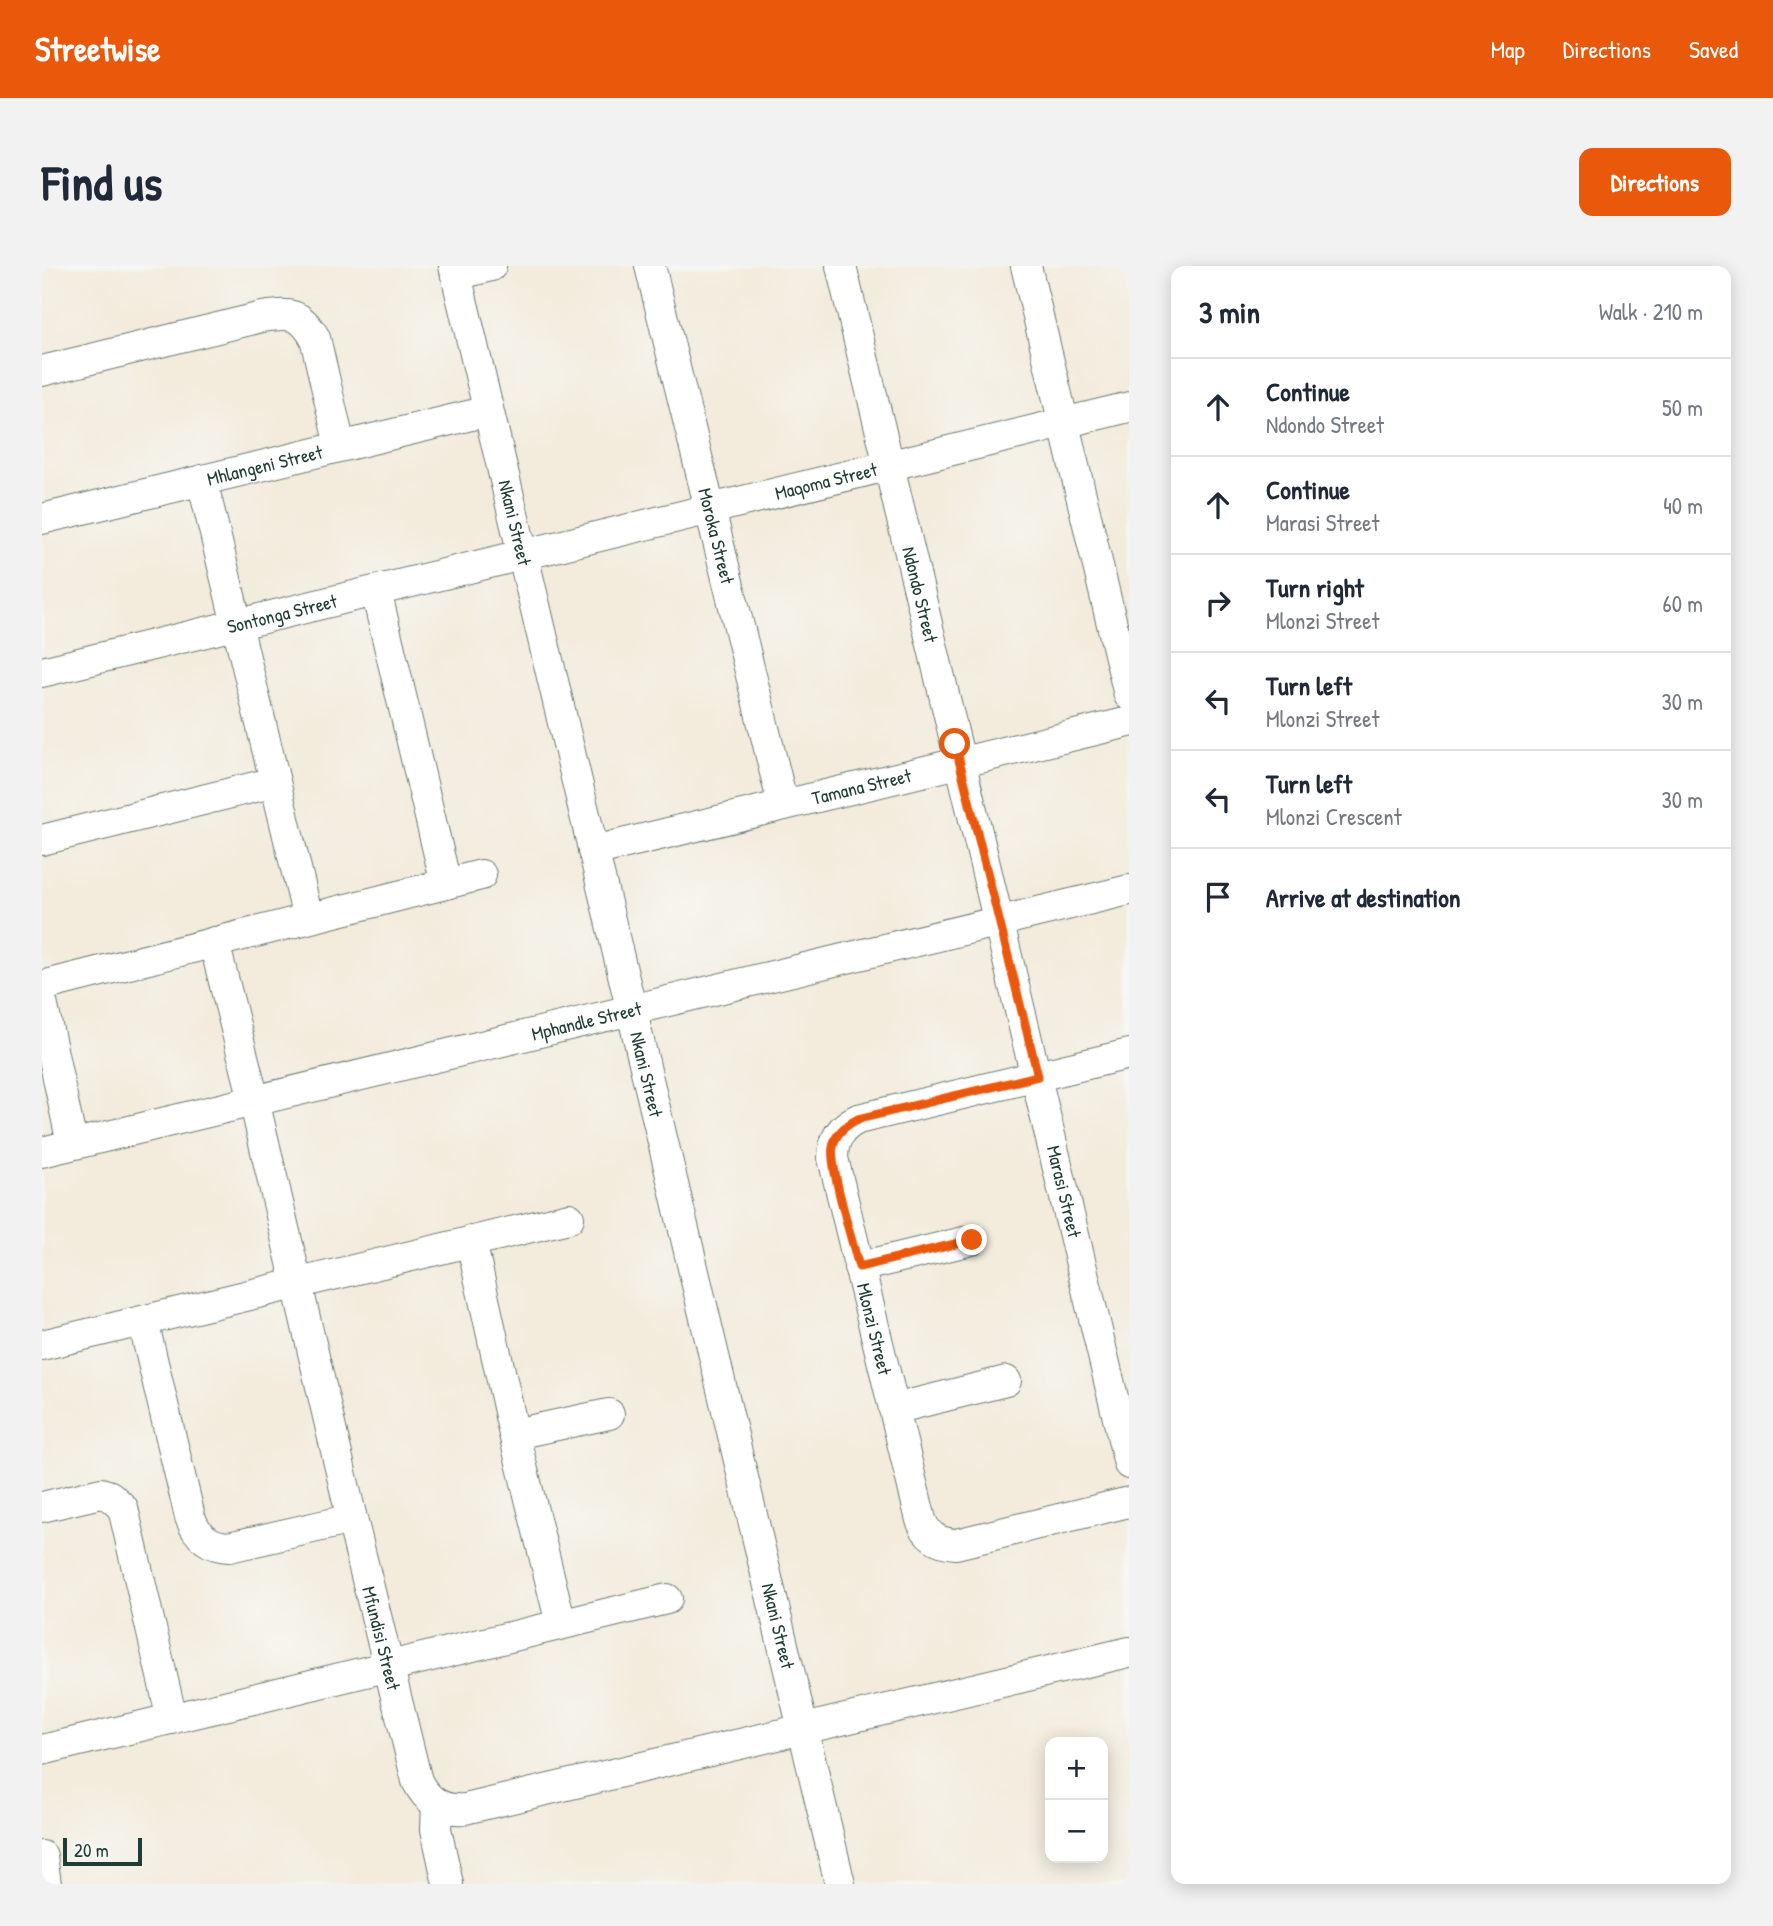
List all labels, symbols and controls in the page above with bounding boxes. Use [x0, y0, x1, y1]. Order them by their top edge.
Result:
text: Streetwise [35, 27, 160, 71]
text: Map [1491, 33, 1525, 65]
text: Directions [1563, 33, 1651, 65]
text: Saved [1689, 33, 1738, 65]
button: Directions [1579, 148, 1731, 216]
text: Find us [42, 149, 162, 215]
text: 3 min [1199, 292, 1260, 332]
text: Walk · 210 m [1599, 296, 1703, 327]
text: Continue [1266, 374, 1350, 409]
icon: ahead [1199, 388, 1237, 426]
text: 50 m [1662, 392, 1703, 423]
text: Ndondo Street [1266, 409, 1384, 440]
street label: Mhlangeni Street [204, 438, 325, 492]
street label: Maqoma Street [772, 456, 880, 506]
text: Continue [1266, 472, 1350, 507]
street label: Nkani Street [493, 477, 538, 569]
street label: Moroka Street [692, 485, 741, 587]
icon: ahead [1199, 486, 1237, 524]
text: 40 m [1663, 490, 1703, 521]
text: Marasi Street [1266, 507, 1379, 538]
street label: Ndondo Street [896, 544, 945, 645]
text: Turn right [1266, 570, 1364, 605]
icon: right [1199, 584, 1237, 622]
street label: Sontonga Street [224, 587, 340, 639]
text: 60 m [1663, 588, 1703, 619]
text: Mlonzi Street [1266, 605, 1379, 636]
text: Turn left [1266, 668, 1352, 703]
icon: left [1199, 682, 1237, 720]
text: 30 m [1661, 686, 1703, 717]
text: Mlonzi Street [1266, 703, 1379, 734]
route start [939, 728, 970, 759]
street label: Tamana Street [809, 762, 914, 811]
text: Turn left [1266, 766, 1352, 801]
icon: left [1199, 780, 1237, 818]
text: 30 m [1661, 784, 1703, 815]
text: Mlonzi Crescent [1266, 801, 1402, 832]
icon: arrive [1199, 878, 1237, 916]
text: Arrive at destination [1266, 880, 1461, 915]
street label: Mphandle Street [529, 995, 644, 1047]
street label: Nkani Street [624, 1029, 670, 1120]
street label: Marasi Street [1041, 1143, 1088, 1240]
route end [956, 1224, 987, 1255]
street label: Mlonzi Street [851, 1280, 898, 1378]
street label: Nkani Street [756, 1581, 801, 1672]
street label: Mfundisi Street [356, 1583, 407, 1693]
map controls [1045, 1737, 1108, 1863]
button: + [1045, 1737, 1108, 1800]
button: − [1045, 1800, 1108, 1863]
scale bar [63, 1835, 142, 1867]
text: 20 m [74, 1837, 109, 1863]

